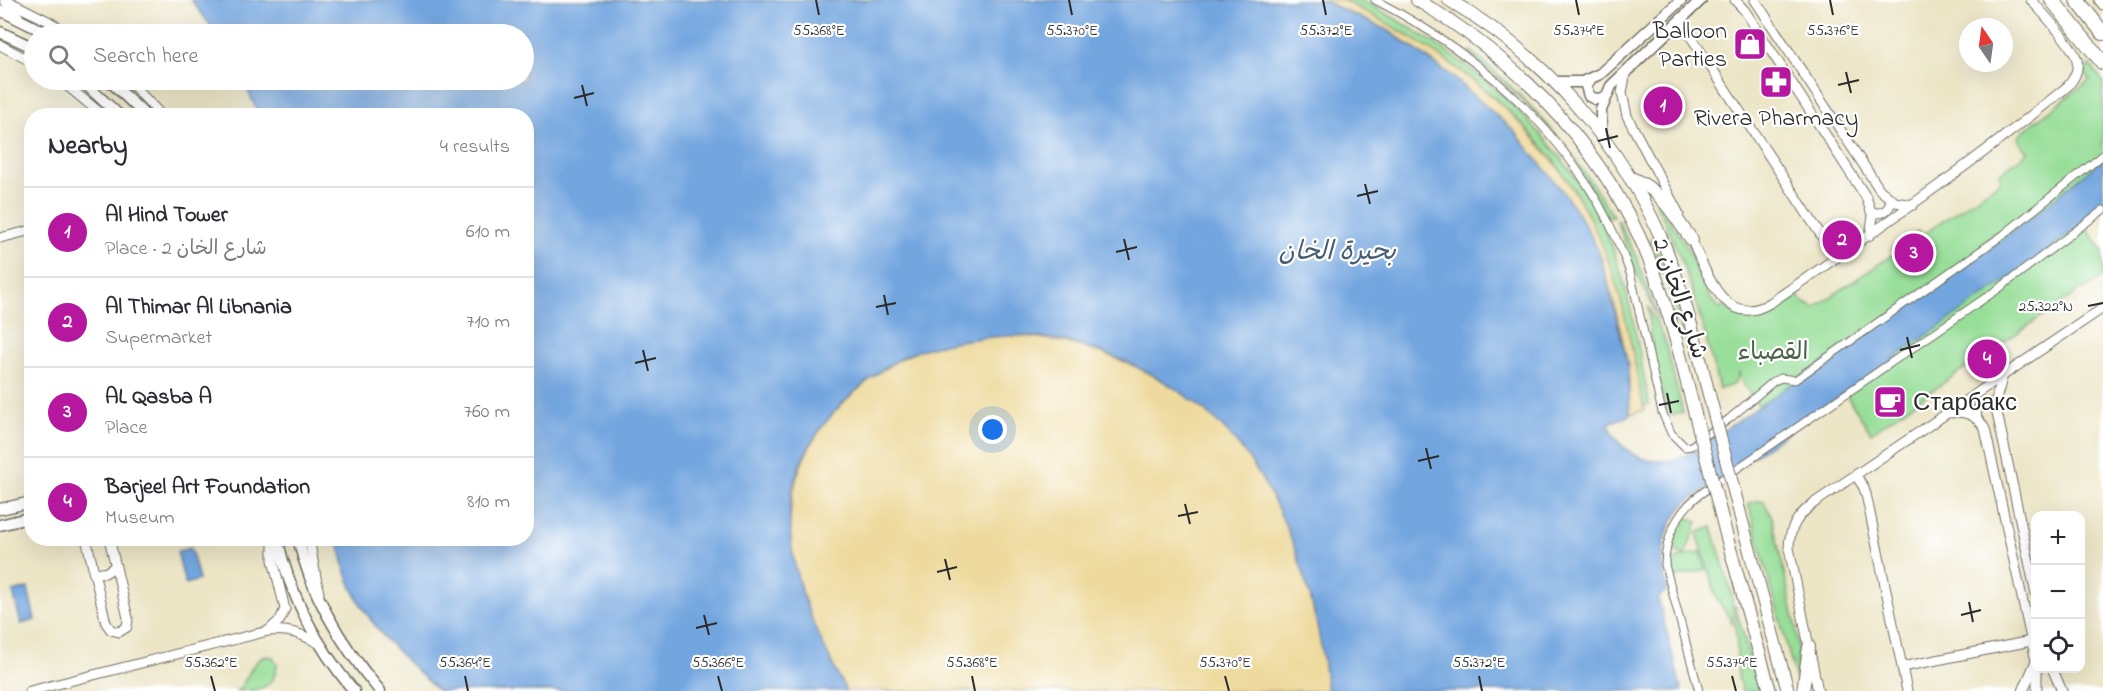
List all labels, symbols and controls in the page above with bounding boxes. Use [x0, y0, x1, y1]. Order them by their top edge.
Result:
place label: Balloon Parties [1652, 15, 1727, 78]
north arrow [1959, 18, 2013, 72]
text: 55.368°E [793, 20, 845, 42]
text: 55.370°E [1046, 20, 1098, 42]
text: 55.372°E [1299, 20, 1353, 42]
text: 55.374°E [1553, 20, 1605, 42]
text: 55.376°E [1807, 20, 1859, 42]
search box [24, 24, 534, 90]
shop icon: Balloon Parties [1732, 26, 1768, 62]
icon: search [45, 41, 78, 74]
text: Search here [93, 41, 198, 73]
pharmacy icon: Rivera Pharmacy [1758, 64, 1794, 100]
pin: 1 [1644, 84, 1682, 128]
place label: Rivera Pharmacy [1694, 102, 1858, 138]
text: Nearby [48, 128, 127, 166]
text: 4 results [440, 133, 510, 162]
text: Al Hind Tower [105, 200, 227, 232]
text: 1 [64, 218, 71, 247]
text: 610 m [466, 218, 510, 247]
pin: 2 [1822, 218, 1862, 262]
pin: 3 [1894, 230, 1934, 276]
street label: شارع الخان 2 [1642, 233, 1716, 364]
water label: بحيرة الخان [1278, 234, 1397, 272]
text: Place · شارع الخان 2 [105, 235, 267, 264]
text: Al Thimar Al Libnania [105, 292, 292, 324]
text: 25.322°N [2019, 296, 2073, 318]
text: 2 [63, 308, 72, 337]
text: 710 m [466, 308, 510, 337]
text: Supermarket [105, 324, 212, 353]
park label: القصباء [1738, 336, 1808, 371]
pin: 4 [1968, 336, 2006, 382]
text: AL Qasba A [105, 382, 212, 414]
cafe icon: Старбакс [1872, 384, 1908, 420]
place label: Старбакс [1913, 387, 2017, 422]
text: 3 [63, 398, 72, 427]
text: 760 m [464, 398, 510, 427]
text: Place [105, 414, 147, 443]
your location [978, 415, 1007, 444]
text: Barjeel Art Foundation [105, 472, 310, 504]
text: 4 [63, 488, 72, 517]
text: 810 m [467, 488, 510, 517]
text: Museum [105, 504, 175, 533]
map controls [2031, 511, 2085, 673]
button: + [2031, 511, 2085, 565]
button: − [2031, 565, 2085, 619]
button: locate [2031, 619, 2085, 673]
text: 55.362°E [184, 652, 238, 674]
text: 55.364°E [439, 652, 491, 674]
text: 55.366°E [692, 652, 744, 674]
text: 55.368°E [946, 652, 998, 674]
text: 55.370°E [1199, 652, 1251, 674]
text: 55.372°E [1452, 652, 1506, 674]
text: 55.374°E [1706, 652, 1758, 674]

